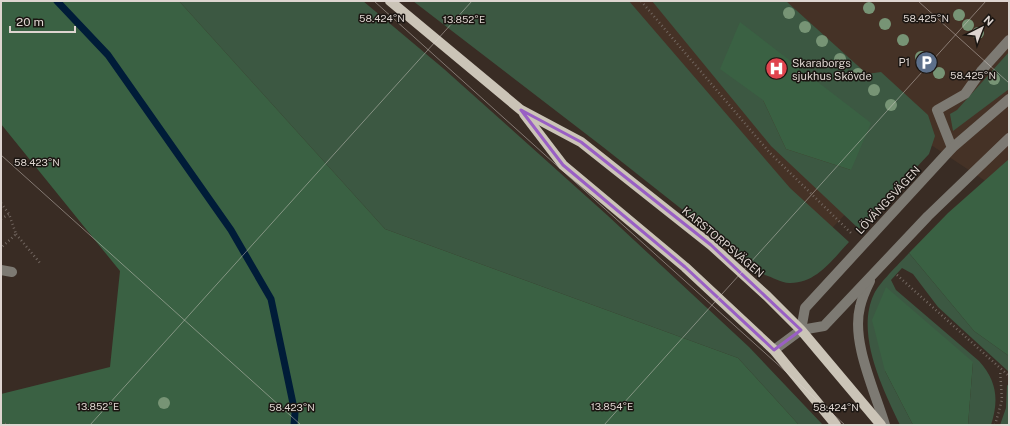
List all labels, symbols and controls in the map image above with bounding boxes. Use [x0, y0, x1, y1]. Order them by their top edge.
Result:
scale bar [10, 8, 75, 34]
north arrow [962, 8, 1002, 48]
text: 58.424°N [359, 12, 405, 24]
text: 58.425°N [903, 12, 949, 24]
text: 13.852°E [443, 13, 485, 25]
text: N [981, 13, 996, 28]
text: 20 m [16, 15, 44, 29]
parking icon: P1 [913, 49, 939, 75]
hospital icon: Skaraborgs sjukhus Skövde [763, 56, 789, 82]
place label: P1 [899, 56, 910, 68]
place label: Skaraborgs sjukhus Skövde [792, 57, 872, 82]
text: 58.425°N [950, 69, 996, 81]
text: 58.423°N [14, 156, 60, 168]
street label: LÖVÄNGSVÄGEN [853, 163, 922, 236]
street label: KARSTORPSVÄGEN [680, 204, 767, 280]
text: 13.852°E [77, 400, 119, 412]
text: 13.854°E [591, 400, 633, 412]
text: 58.423°N [269, 401, 315, 413]
text: 58.424°N [813, 401, 859, 413]

